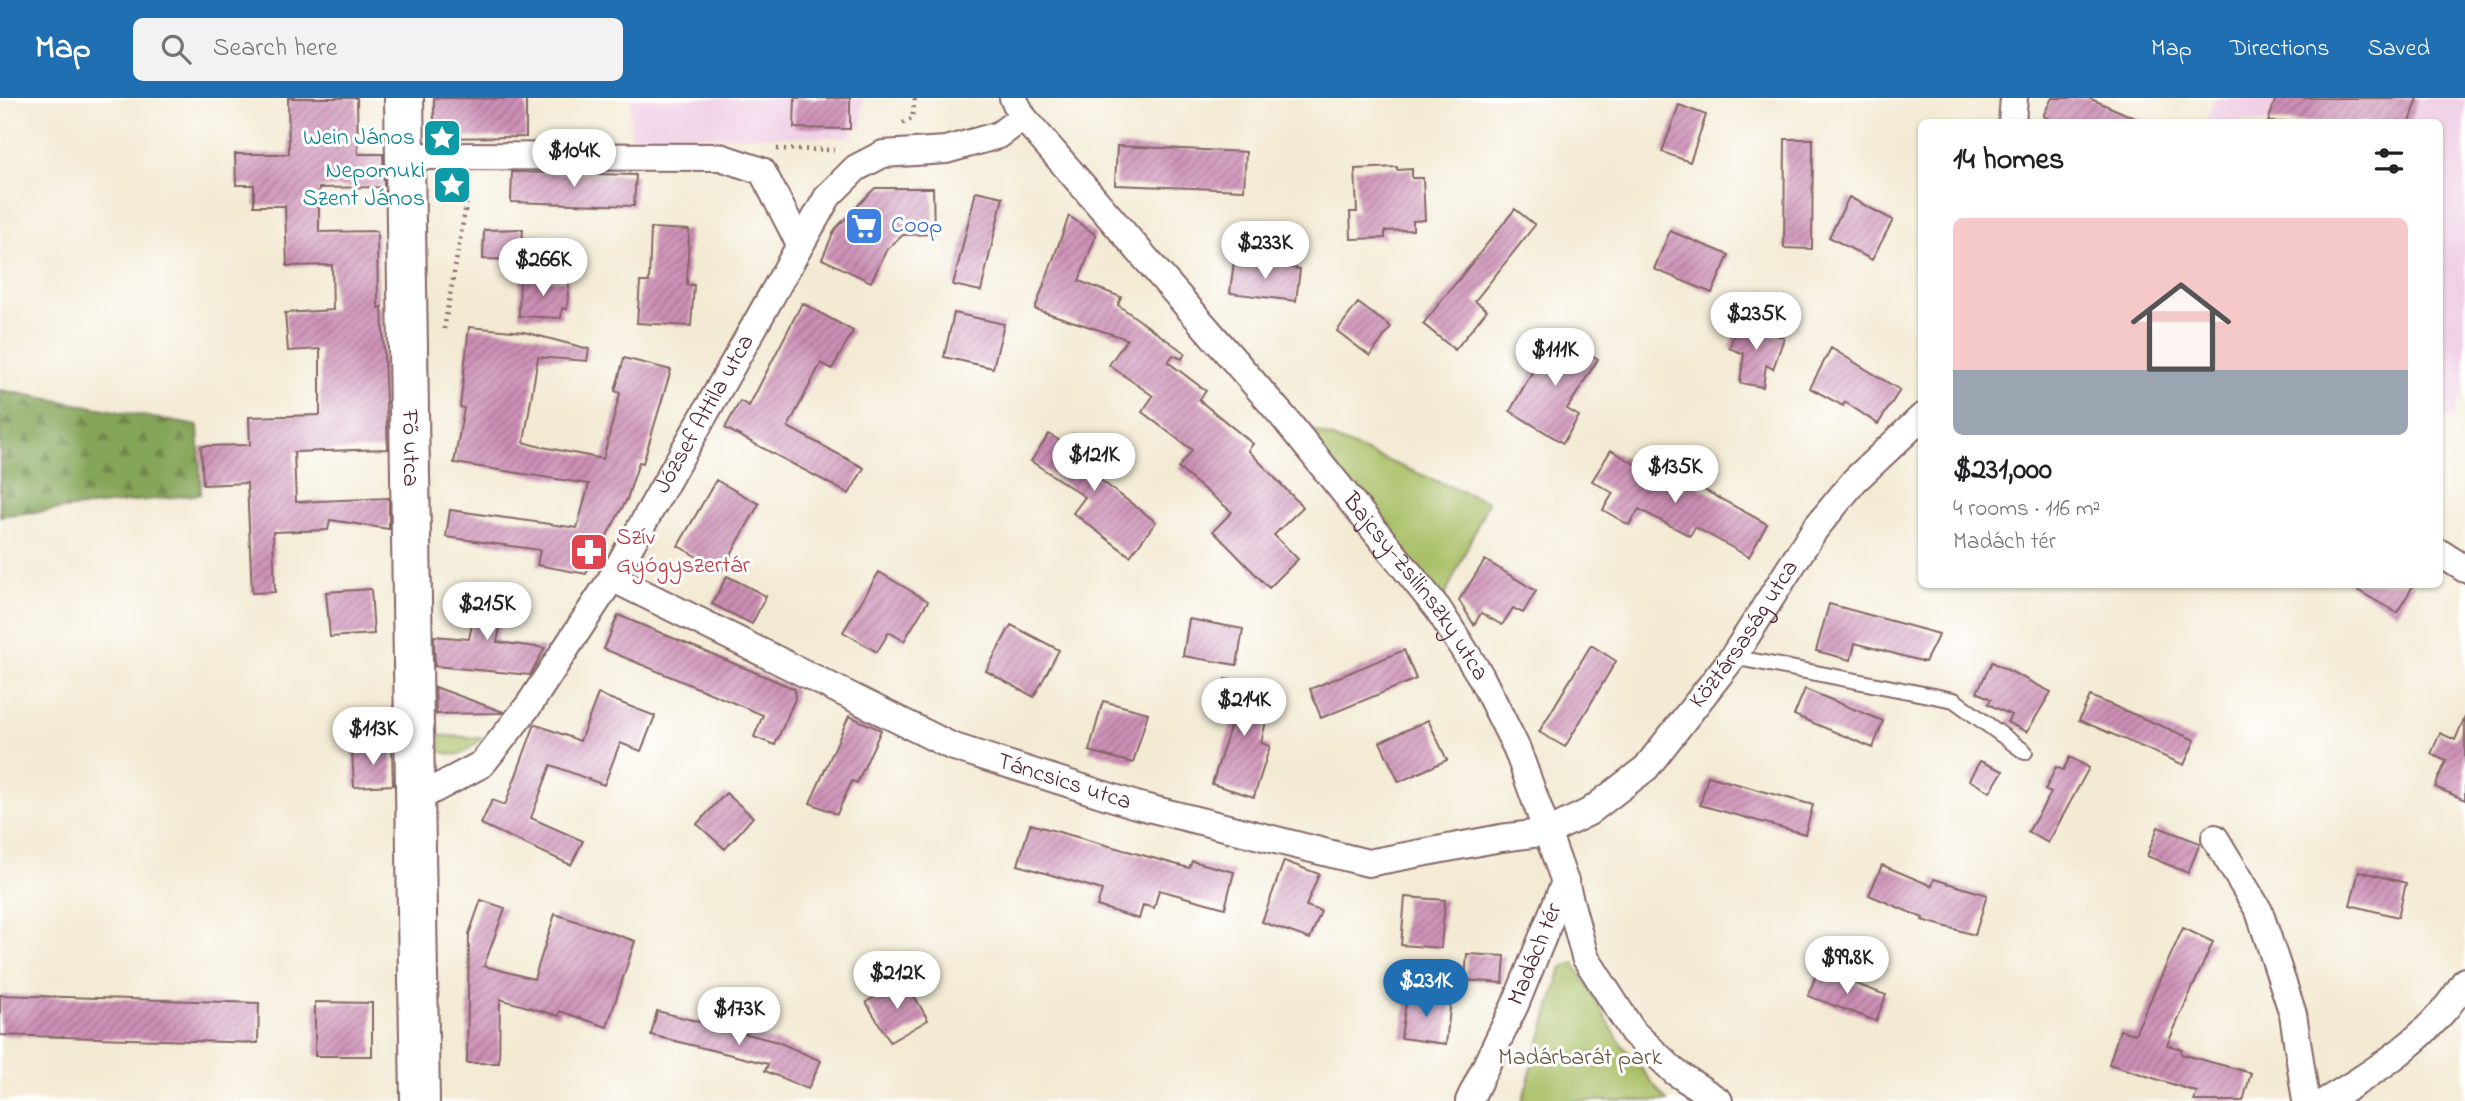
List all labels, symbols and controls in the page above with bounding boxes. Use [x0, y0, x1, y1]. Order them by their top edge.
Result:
search box [133, 18, 623, 81]
text: Map [35, 25, 91, 73]
icon: search [157, 30, 195, 68]
text: Search here [213, 30, 337, 68]
text: Map [2151, 32, 2192, 67]
text: Directions [2230, 32, 2329, 67]
text: Saved [2367, 32, 2430, 67]
place icon: Wein János [421, 117, 463, 159]
place label: Wein János [303, 121, 415, 156]
pin: $104K [525, 130, 623, 189]
text: $104K [548, 135, 600, 168]
text: 14 homes [1953, 139, 2064, 183]
icon: filters [2370, 142, 2408, 180]
place label: Nepomuki Szent János [303, 154, 425, 217]
place icon: Nepomuki Szent János [431, 164, 473, 206]
supermarket icon: Coop [843, 205, 885, 247]
place label: Coop [891, 209, 942, 244]
pin: $233K [1216, 222, 1314, 281]
text: $233K [1237, 227, 1293, 260]
pin: $266K [494, 238, 592, 298]
text: $266K [515, 244, 571, 277]
icon: home [2118, 264, 2244, 390]
pin: $235K [1707, 292, 1805, 352]
text: $235K [1726, 298, 1786, 331]
street label: József Attila utca [646, 328, 764, 500]
pin: $111K [1506, 328, 1604, 388]
text: $111K [1531, 334, 1579, 367]
street label: Fő utca [391, 408, 428, 487]
pin: $121K [1045, 434, 1143, 493]
text: $121K [1068, 439, 1120, 472]
pin: $135K [1626, 446, 1724, 505]
text: $231,000 [1953, 449, 2052, 493]
text: $135K [1647, 451, 1703, 484]
street label: Bajcsy-Zsilinszky utca [1333, 484, 1497, 688]
text: 4 rooms · 116 m² [1953, 493, 2100, 526]
place label: Szív Gyógyszertár [616, 521, 750, 585]
text: Madách tér [1953, 526, 2056, 559]
pharmacy icon: Szív Gyógyszertár [568, 531, 610, 573]
street label: Köztársaság utca [1681, 553, 1808, 716]
pin: $215K [438, 582, 536, 642]
text: $215K [459, 588, 515, 621]
pin: $214K [1195, 678, 1293, 738]
text: $214K [1217, 684, 1271, 717]
pin: $113K [324, 708, 422, 767]
text: $113K [348, 713, 398, 746]
street label: Táncsics utca [992, 744, 1136, 820]
street label: Madách tér [1499, 898, 1572, 1011]
pin: $99.8K [1790, 936, 1904, 996]
text: $99.8K [1821, 942, 1873, 975]
pin: $212K [848, 951, 946, 1011]
text: $212K [869, 957, 925, 990]
pin: $231K [1377, 960, 1475, 1019]
text: $231K [1399, 965, 1453, 998]
pin: $173K [690, 988, 788, 1047]
text: $173K [713, 993, 765, 1026]
park label: Madárbarát park [1498, 1041, 1662, 1076]

